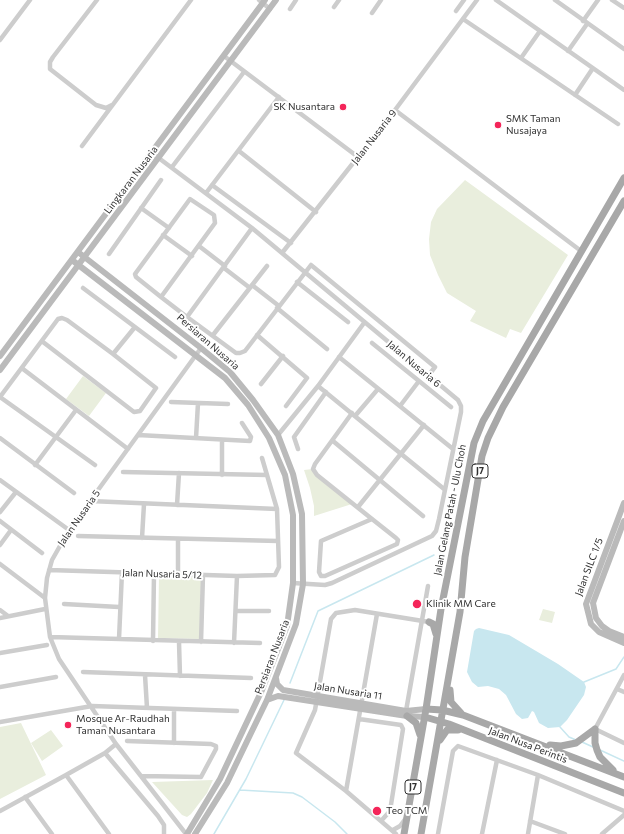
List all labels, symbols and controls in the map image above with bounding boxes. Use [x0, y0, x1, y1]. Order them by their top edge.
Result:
place label: SK Nusantara [273, 101, 335, 113]
marker: SK Nusantara [338, 102, 348, 112]
street label: Jalan Nusaria 9 [349, 107, 399, 167]
place label: SMK Taman Nusajaya [506, 113, 561, 136]
marker: SMK Taman Nusajaya [493, 120, 503, 130]
street label: Lingkaran Nusaria [102, 144, 160, 216]
street label: Persiaran Nusaria [174, 312, 242, 372]
street label: Jalan Nusaria 6 [385, 338, 443, 390]
street label: Jalan Gelang Patah - Ulu Choh [431, 443, 469, 577]
road number: J7 [472, 464, 488, 478]
street label: Jalan Nusaria 5 [55, 488, 103, 548]
street label: Jalan SILC 1/5 [572, 536, 606, 598]
street label: Jalan Nusaria 5/12 [122, 567, 202, 581]
marker: Klinik MM Care [411, 598, 423, 610]
place label: Klinik MM Care [426, 598, 496, 610]
street label: Persiaran Nusaria [252, 618, 292, 696]
street label: Jalan Nusaria 11 [313, 680, 383, 702]
place label: Mosque Ar-Raudhah Taman Nusantara [76, 713, 170, 736]
marker: Mosque Ar-Raudhah Taman Nusantara [63, 720, 73, 730]
street label: Jalan Nusa Perintis [487, 724, 569, 766]
road number: J7 [405, 780, 421, 794]
marker: Teo TCM [371, 805, 383, 817]
place label: Teo TCM [386, 805, 427, 817]

